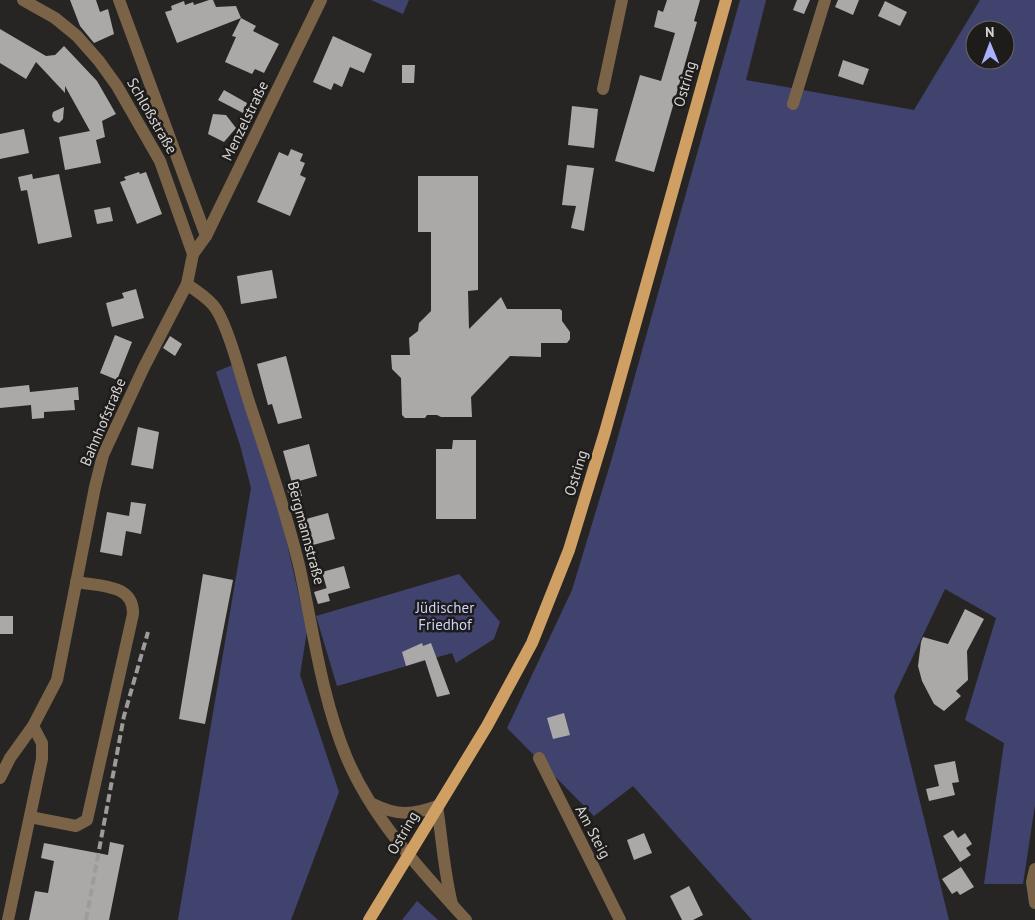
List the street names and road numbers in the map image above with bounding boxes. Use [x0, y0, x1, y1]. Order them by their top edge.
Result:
street label: Ostring [669, 59, 700, 109]
street label: Schloßstraße [123, 74, 182, 157]
street label: Menzelstraße [217, 78, 272, 164]
street label: Bahnhofstraße [75, 375, 130, 469]
street label: Ostring [560, 448, 591, 498]
street label: Bergmannstraße [284, 479, 329, 587]
street label: Am Steig [572, 802, 615, 862]
street label: Ostring [383, 808, 423, 858]

